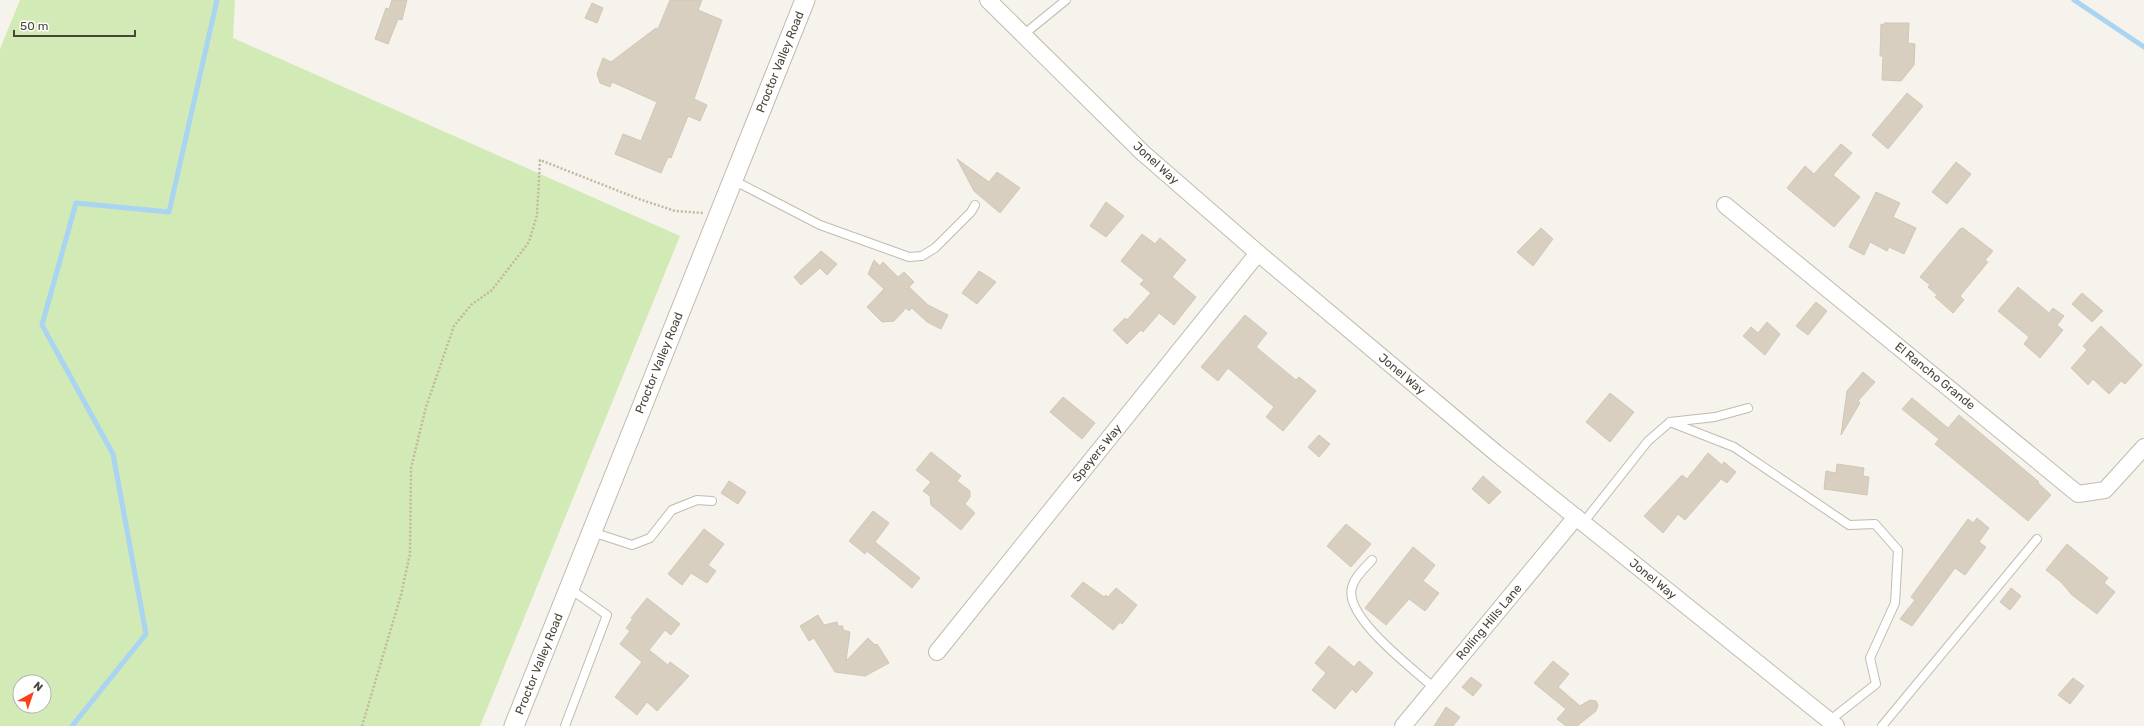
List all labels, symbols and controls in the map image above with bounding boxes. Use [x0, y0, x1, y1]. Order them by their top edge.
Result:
street label: Proctor Valley Road [753, 9, 807, 115]
scale bar [14, 12, 135, 38]
text: 50 m [20, 19, 48, 33]
street label: Jonel Way [1130, 139, 1182, 187]
street label: Proctor Valley Road [632, 310, 686, 416]
street label: El Rancho Grande [1892, 339, 1978, 413]
street label: Jonel Way [1376, 350, 1428, 398]
street label: Speyers Way [1069, 421, 1125, 485]
street label: Jonel Way [1627, 556, 1680, 602]
street label: Rolling Hills Lane [1453, 581, 1525, 663]
street label: Proctor Valley Road [512, 611, 566, 717]
north arrow [12, 674, 52, 714]
text: N [31, 679, 45, 694]

